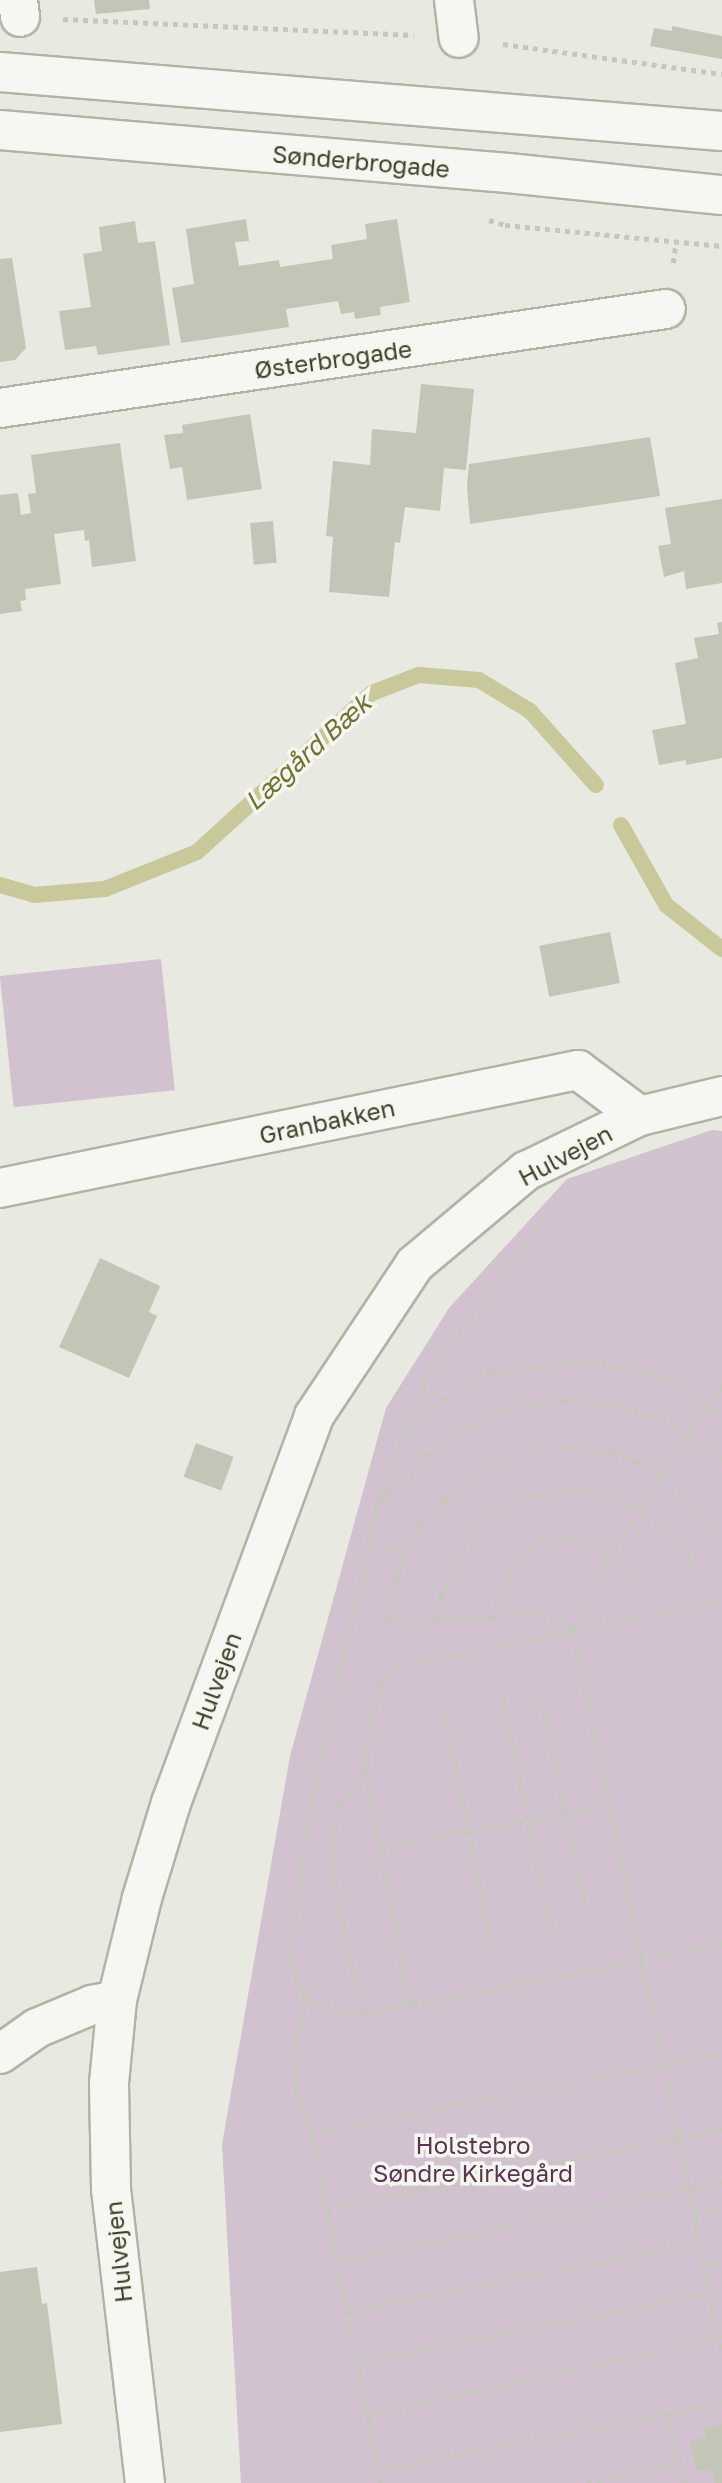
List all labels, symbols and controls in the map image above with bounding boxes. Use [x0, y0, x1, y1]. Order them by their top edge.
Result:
street label: Sønderbrogade [271, 139, 451, 183]
street label: Østerbrogade [252, 334, 414, 384]
water label: Lægård Bæk [239, 687, 377, 817]
street label: Granbakken [257, 1093, 397, 1149]
street label: Hulvejen [513, 1118, 617, 1192]
street label: Hulvejen [185, 1628, 247, 1734]
park label: Holstebro Søndre Kirkegård [373, 2131, 573, 2187]
street label: Hulvejen [98, 2200, 138, 2304]

